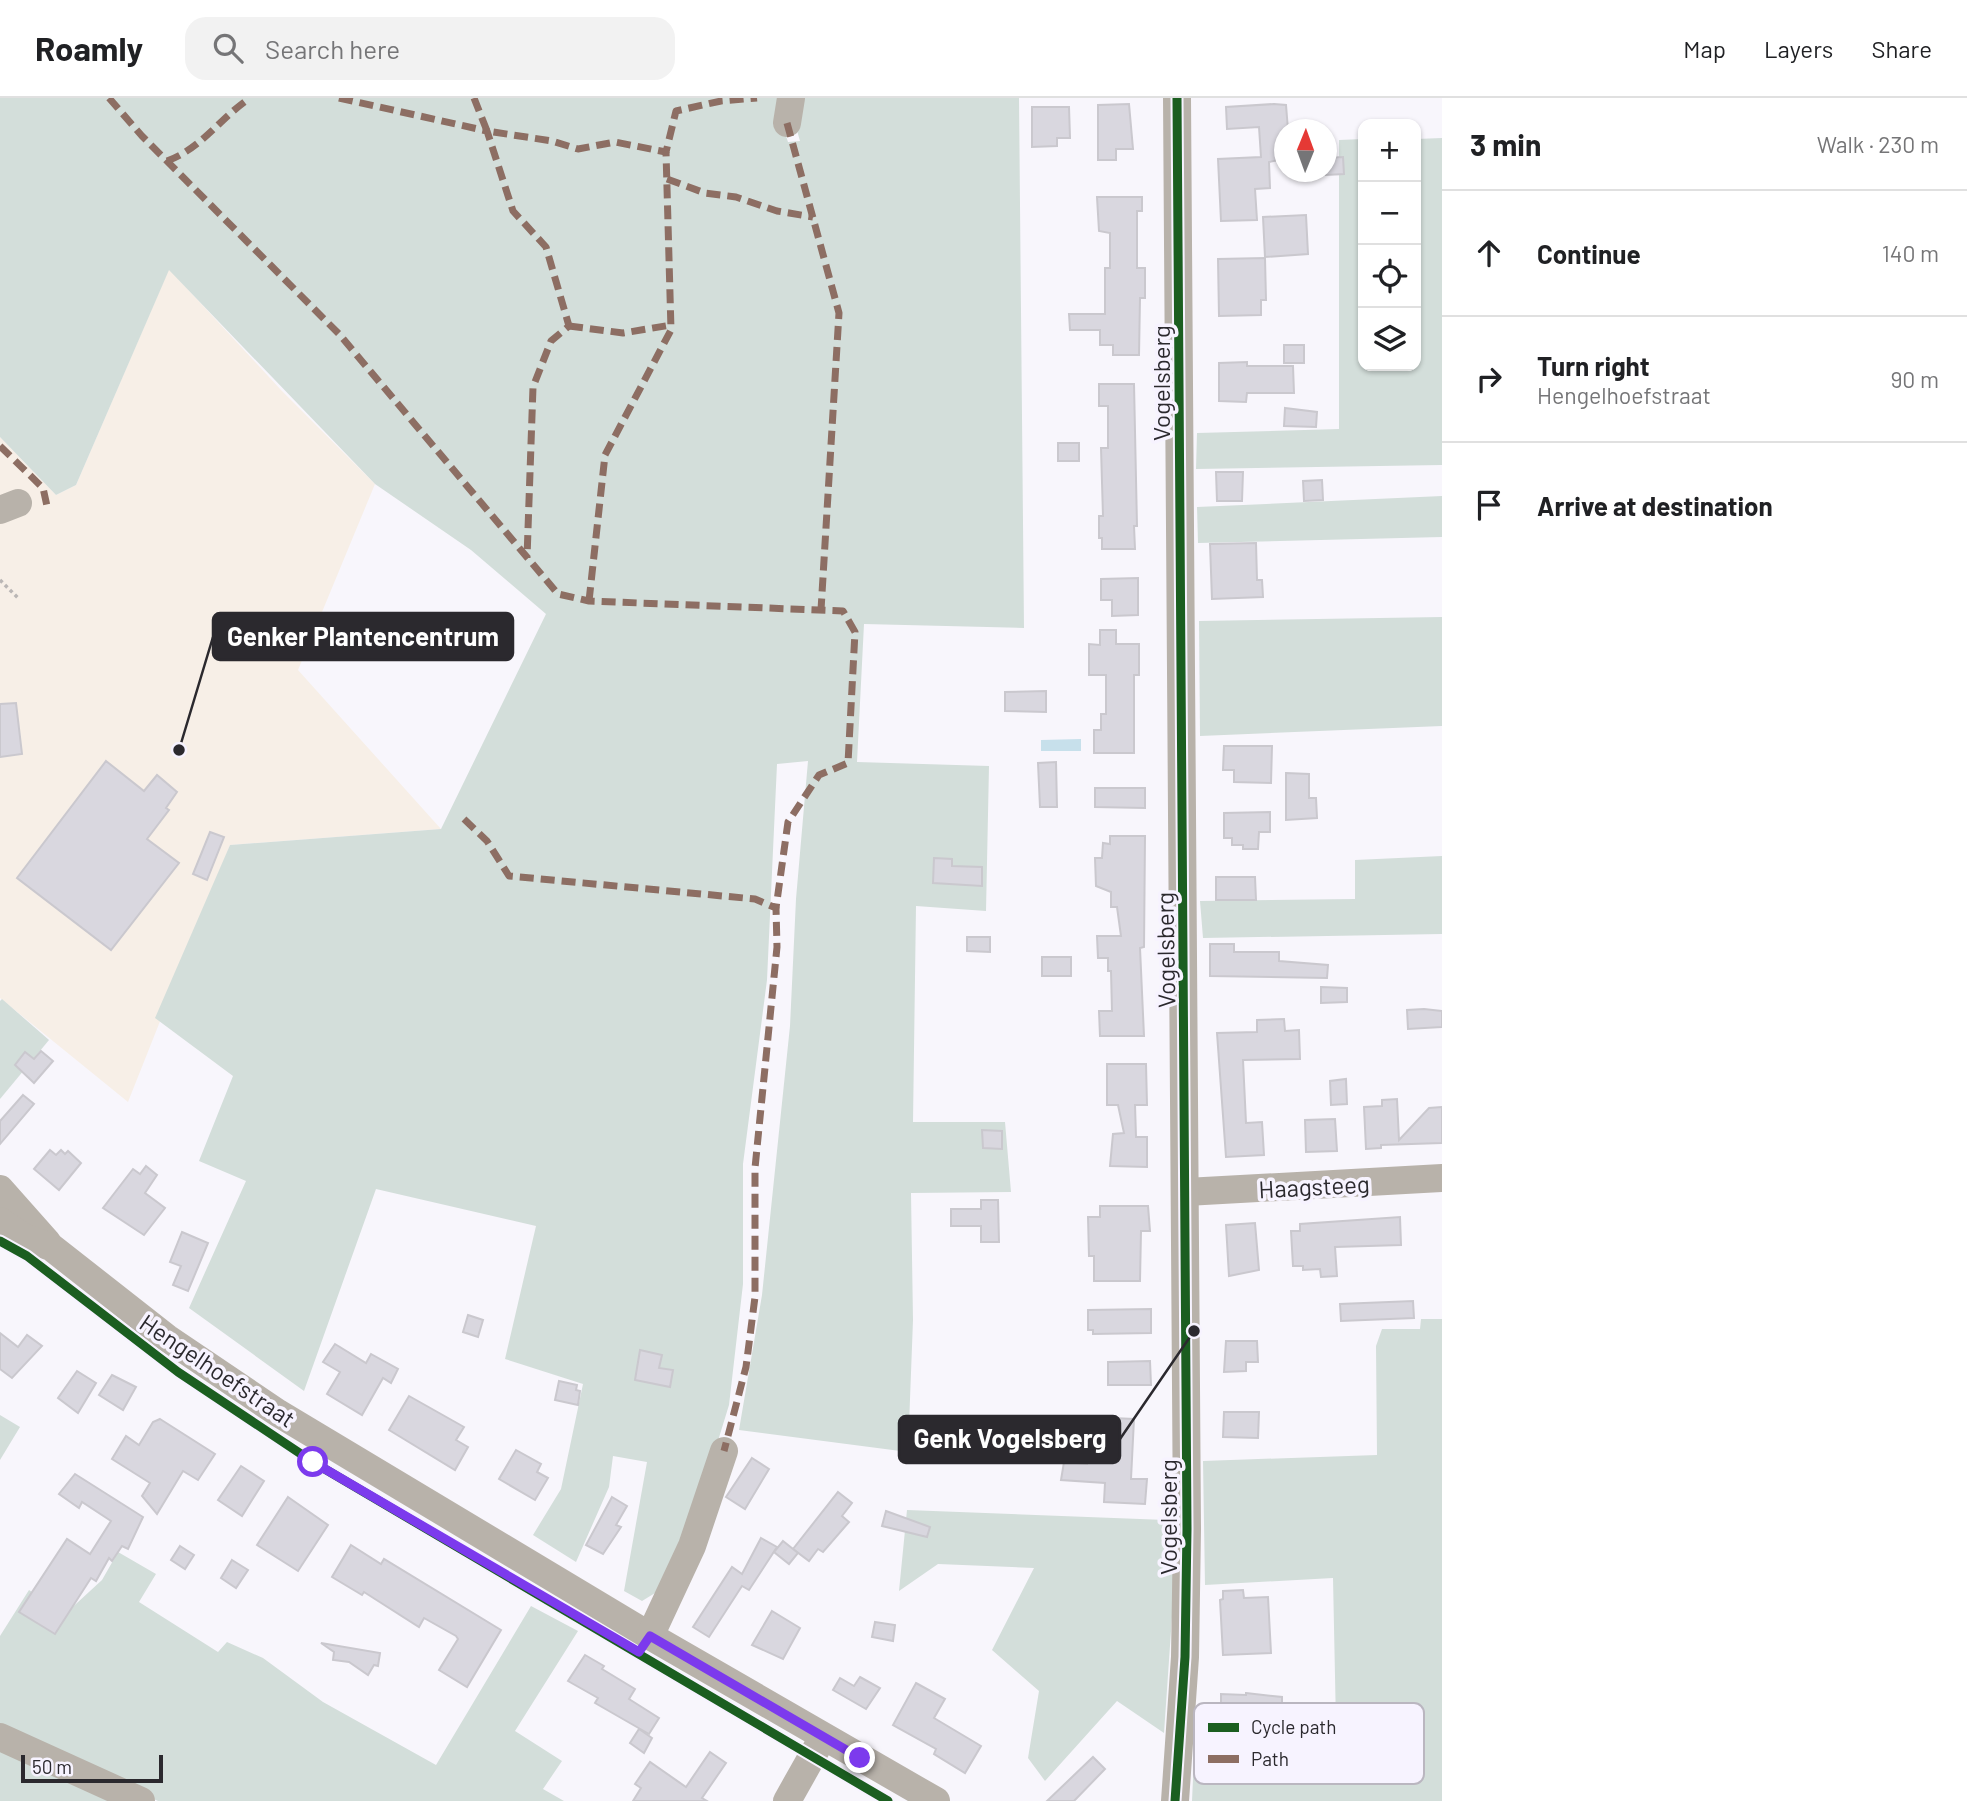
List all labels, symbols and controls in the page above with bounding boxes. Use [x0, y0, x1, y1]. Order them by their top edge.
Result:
search box [185, 17, 675, 80]
text: Roamly [35, 28, 143, 68]
icon: search [209, 29, 247, 67]
text: Search here [265, 33, 400, 64]
text: Map [1683, 34, 1726, 63]
text: Layers [1764, 34, 1833, 63]
text: Share [1871, 34, 1932, 63]
north arrow [1274, 119, 1337, 182]
map controls [1358, 119, 1421, 371]
button: + [1358, 119, 1421, 182]
text: 3 min [1470, 126, 1541, 162]
text: Walk · 230 m [1817, 130, 1939, 158]
button: − [1358, 182, 1421, 245]
icon: ahead [1470, 234, 1508, 272]
text: Continue [1537, 238, 1641, 269]
text: 140 m [1882, 239, 1939, 267]
button: locate [1358, 245, 1421, 308]
button: layers [1358, 308, 1421, 371]
street label: Vogelsberg [1146, 325, 1175, 441]
text: Turn right [1537, 350, 1650, 381]
icon: right [1470, 360, 1508, 398]
text: 90 m [1890, 365, 1939, 393]
text: Hengelhoefstraat [1537, 381, 1711, 409]
icon: arrive [1470, 486, 1508, 524]
text: Arrive at destination [1537, 490, 1773, 521]
callout: Genker Plantencentrum [213, 613, 513, 660]
text: Genker Plantencentrum [227, 620, 499, 651]
street label: Vogelsberg [1149, 892, 1181, 1008]
street label: Haagsteeg [1258, 1169, 1370, 1203]
street label: Hengelhoefstraat [135, 1307, 301, 1433]
callout: Genk Vogelsberg [899, 1416, 1120, 1463]
text: Genk Vogelsberg [913, 1422, 1107, 1453]
route start [297, 1446, 328, 1477]
street label: Vogelsberg [1153, 1459, 1182, 1575]
legend [1194, 1703, 1424, 1784]
text: Cycle path [1251, 1715, 1336, 1738]
route end [844, 1742, 875, 1773]
text: Path [1251, 1747, 1289, 1770]
scale bar [21, 1752, 163, 1784]
text: 50 m [32, 1755, 72, 1778]

